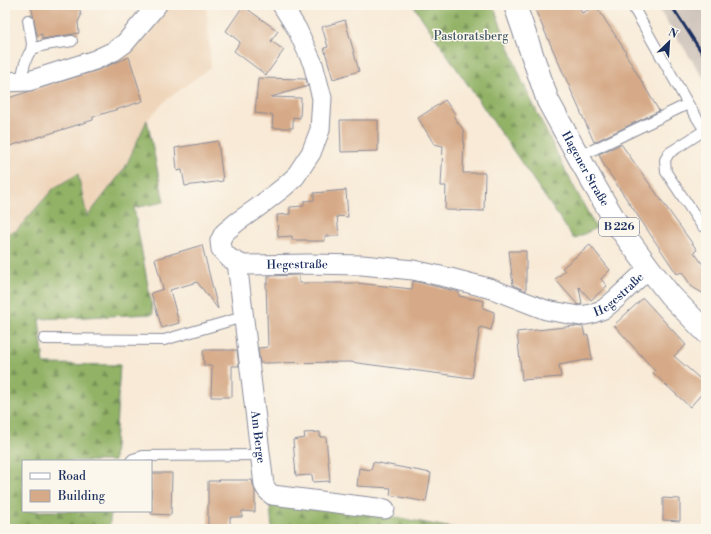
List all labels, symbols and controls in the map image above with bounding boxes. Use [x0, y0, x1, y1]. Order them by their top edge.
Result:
north arrow [649, 22, 689, 62]
text: N [666, 26, 680, 42]
park label: Pastoratsberg [434, 29, 509, 44]
street label: Hagener Straße [559, 129, 613, 209]
road number: B 226 [599, 218, 639, 236]
street label: Hegestraße [266, 256, 328, 272]
street label: Hegestraße [591, 269, 647, 320]
street label: Am Berge [247, 409, 269, 464]
legend [22, 460, 152, 512]
text: Road [58, 469, 86, 484]
text: Building [57, 489, 106, 504]

